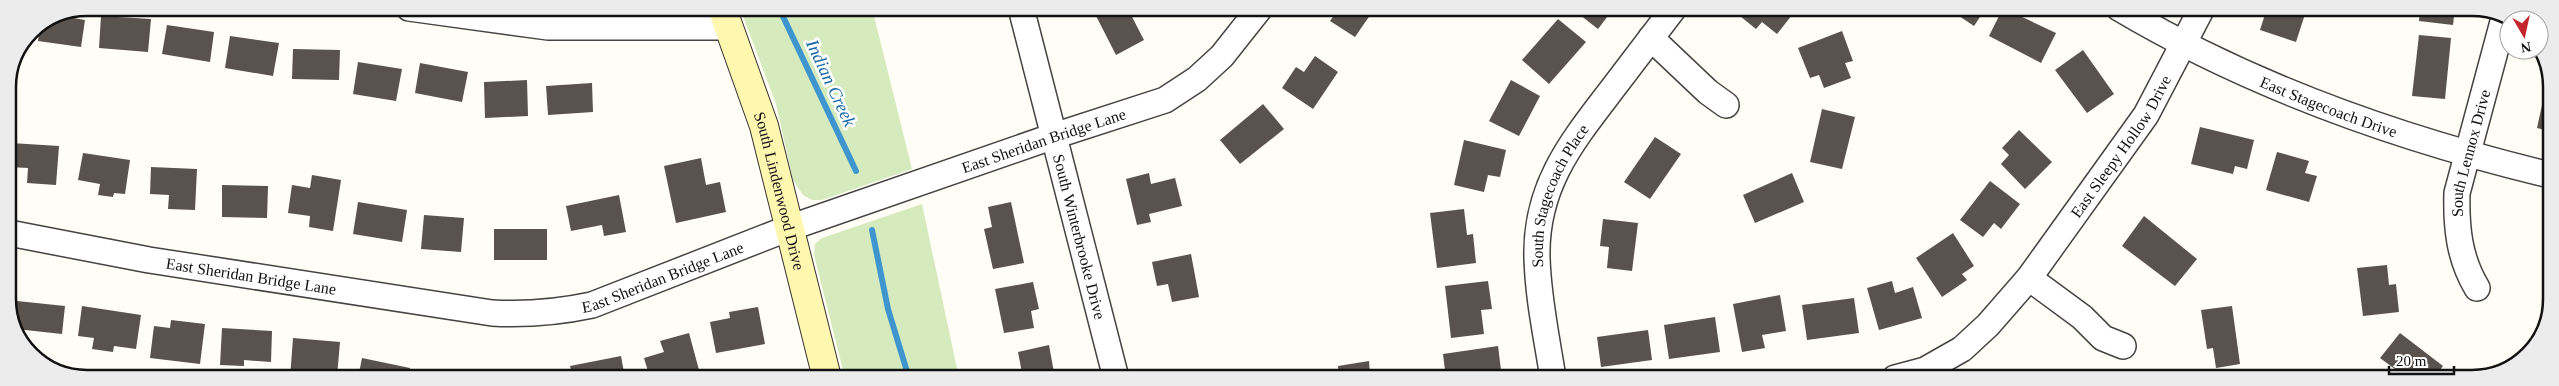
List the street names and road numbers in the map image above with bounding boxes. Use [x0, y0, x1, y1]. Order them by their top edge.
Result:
street label: East Sleepy Hollow Drive [2067, 72, 2174, 221]
street label: East Stagecoach Drive [2257, 73, 2399, 140]
street label: South Lennox Drive [2449, 88, 2493, 217]
street label: East Sheridan Bridge Lane [959, 105, 1128, 176]
street label: South Lindenwood Drive [751, 110, 808, 272]
street label: South Stagecoach Place [1529, 121, 1592, 268]
street label: South Winterbrooke Drive [1050, 152, 1109, 321]
street label: East Sheridan Bridge Lane [580, 239, 746, 316]
street label: East Sheridan Bridge Lane [165, 255, 337, 298]

